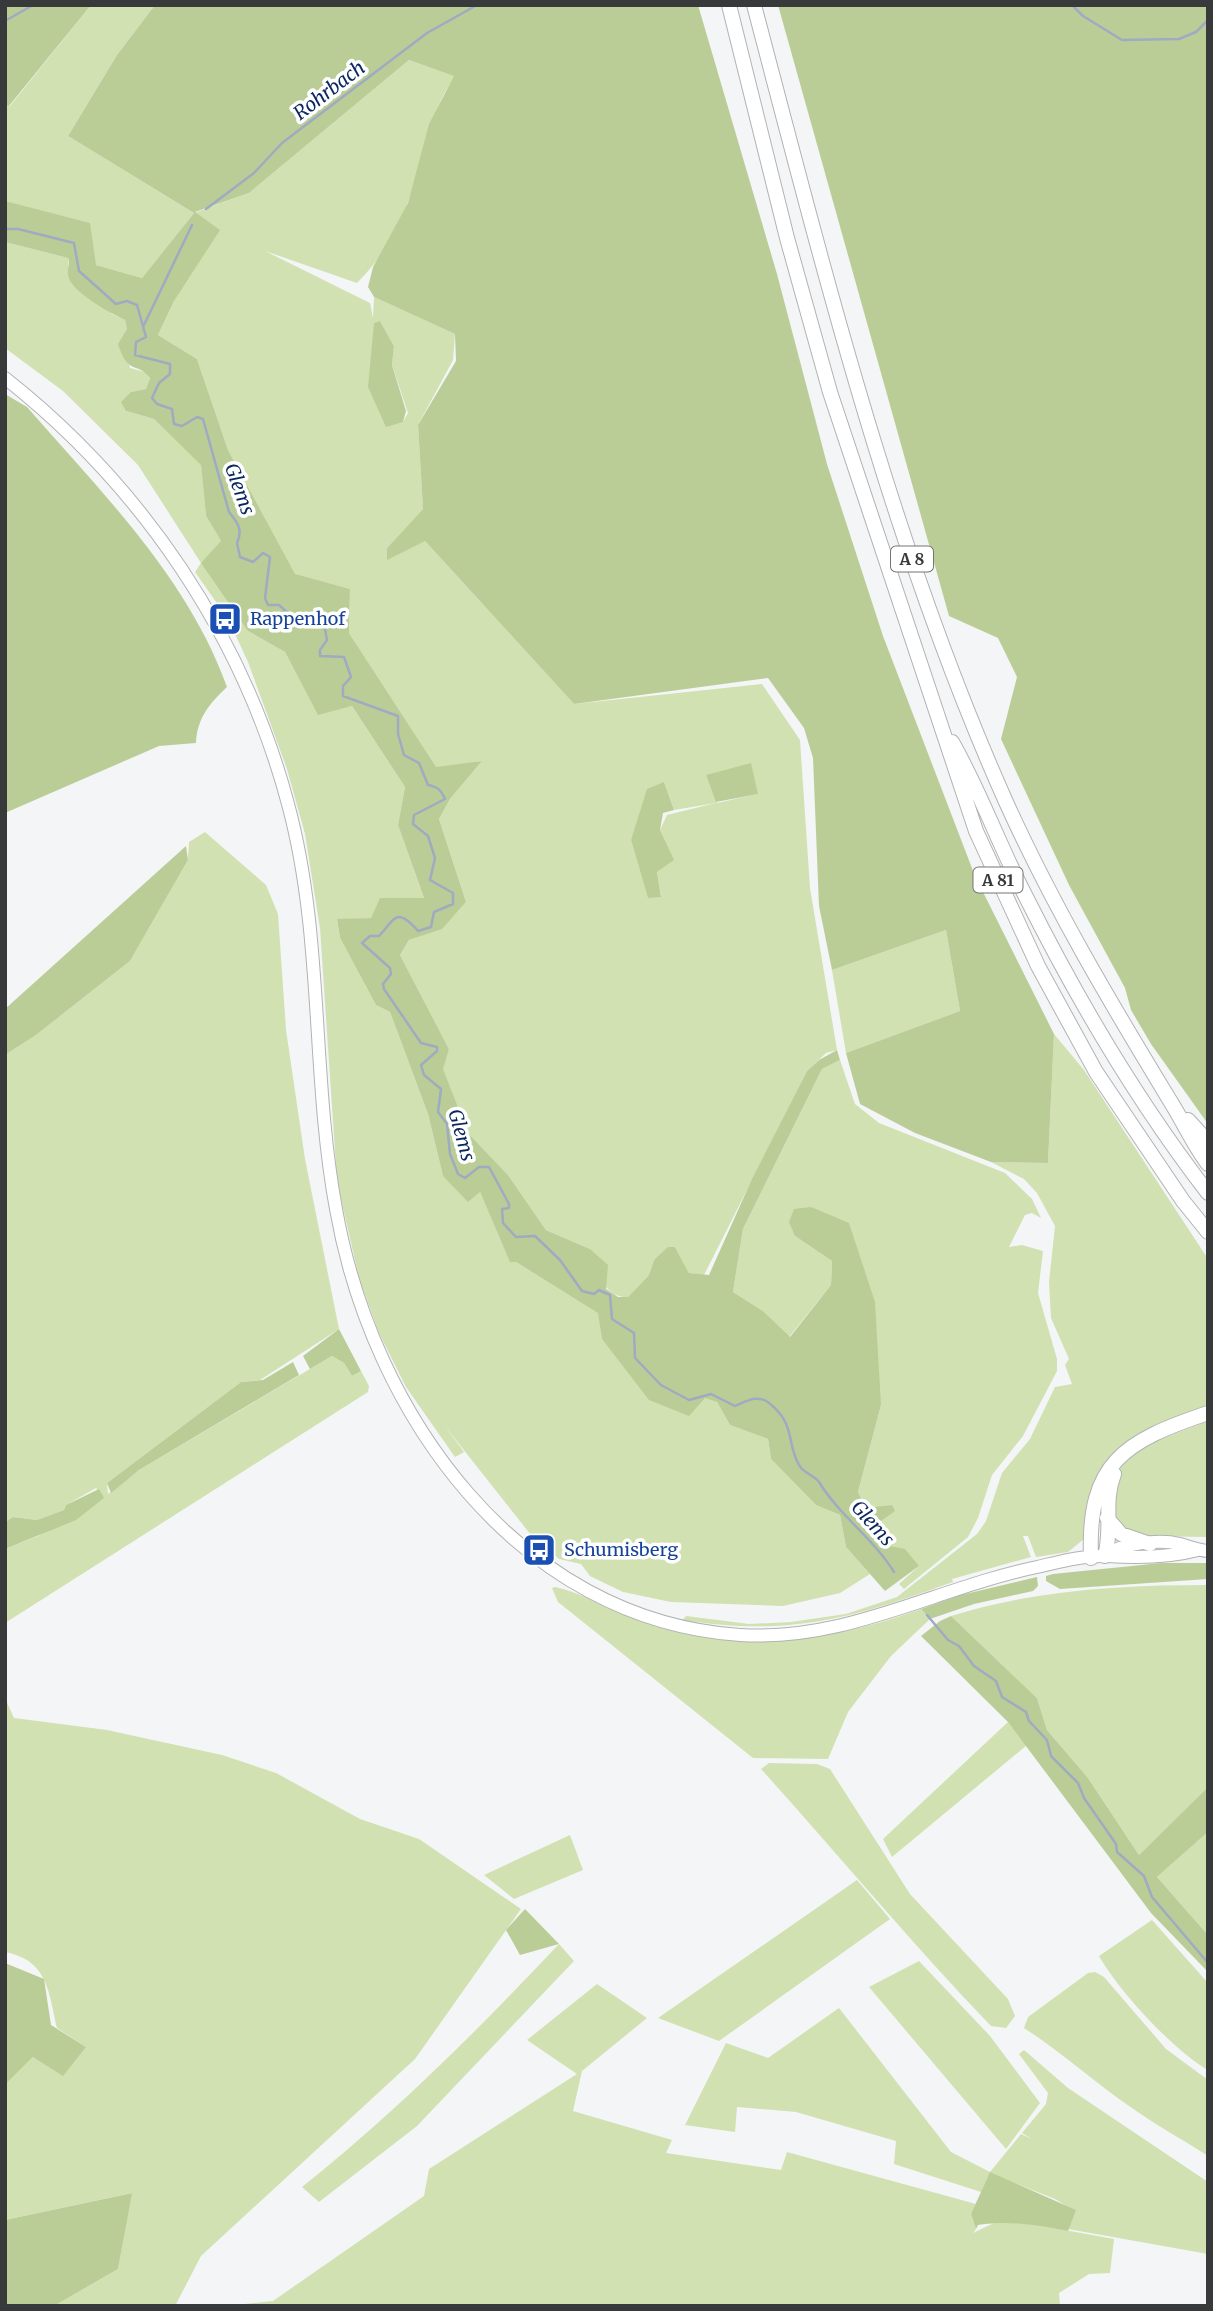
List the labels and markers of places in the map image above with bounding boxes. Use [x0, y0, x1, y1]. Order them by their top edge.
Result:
bus stop icon: Rappenhof [206, 600, 244, 638]
place label: Rappenhof [250, 607, 346, 630]
bus stop icon: Schumisberg [520, 1531, 558, 1569]
place label: Schumisberg [564, 1538, 678, 1561]

